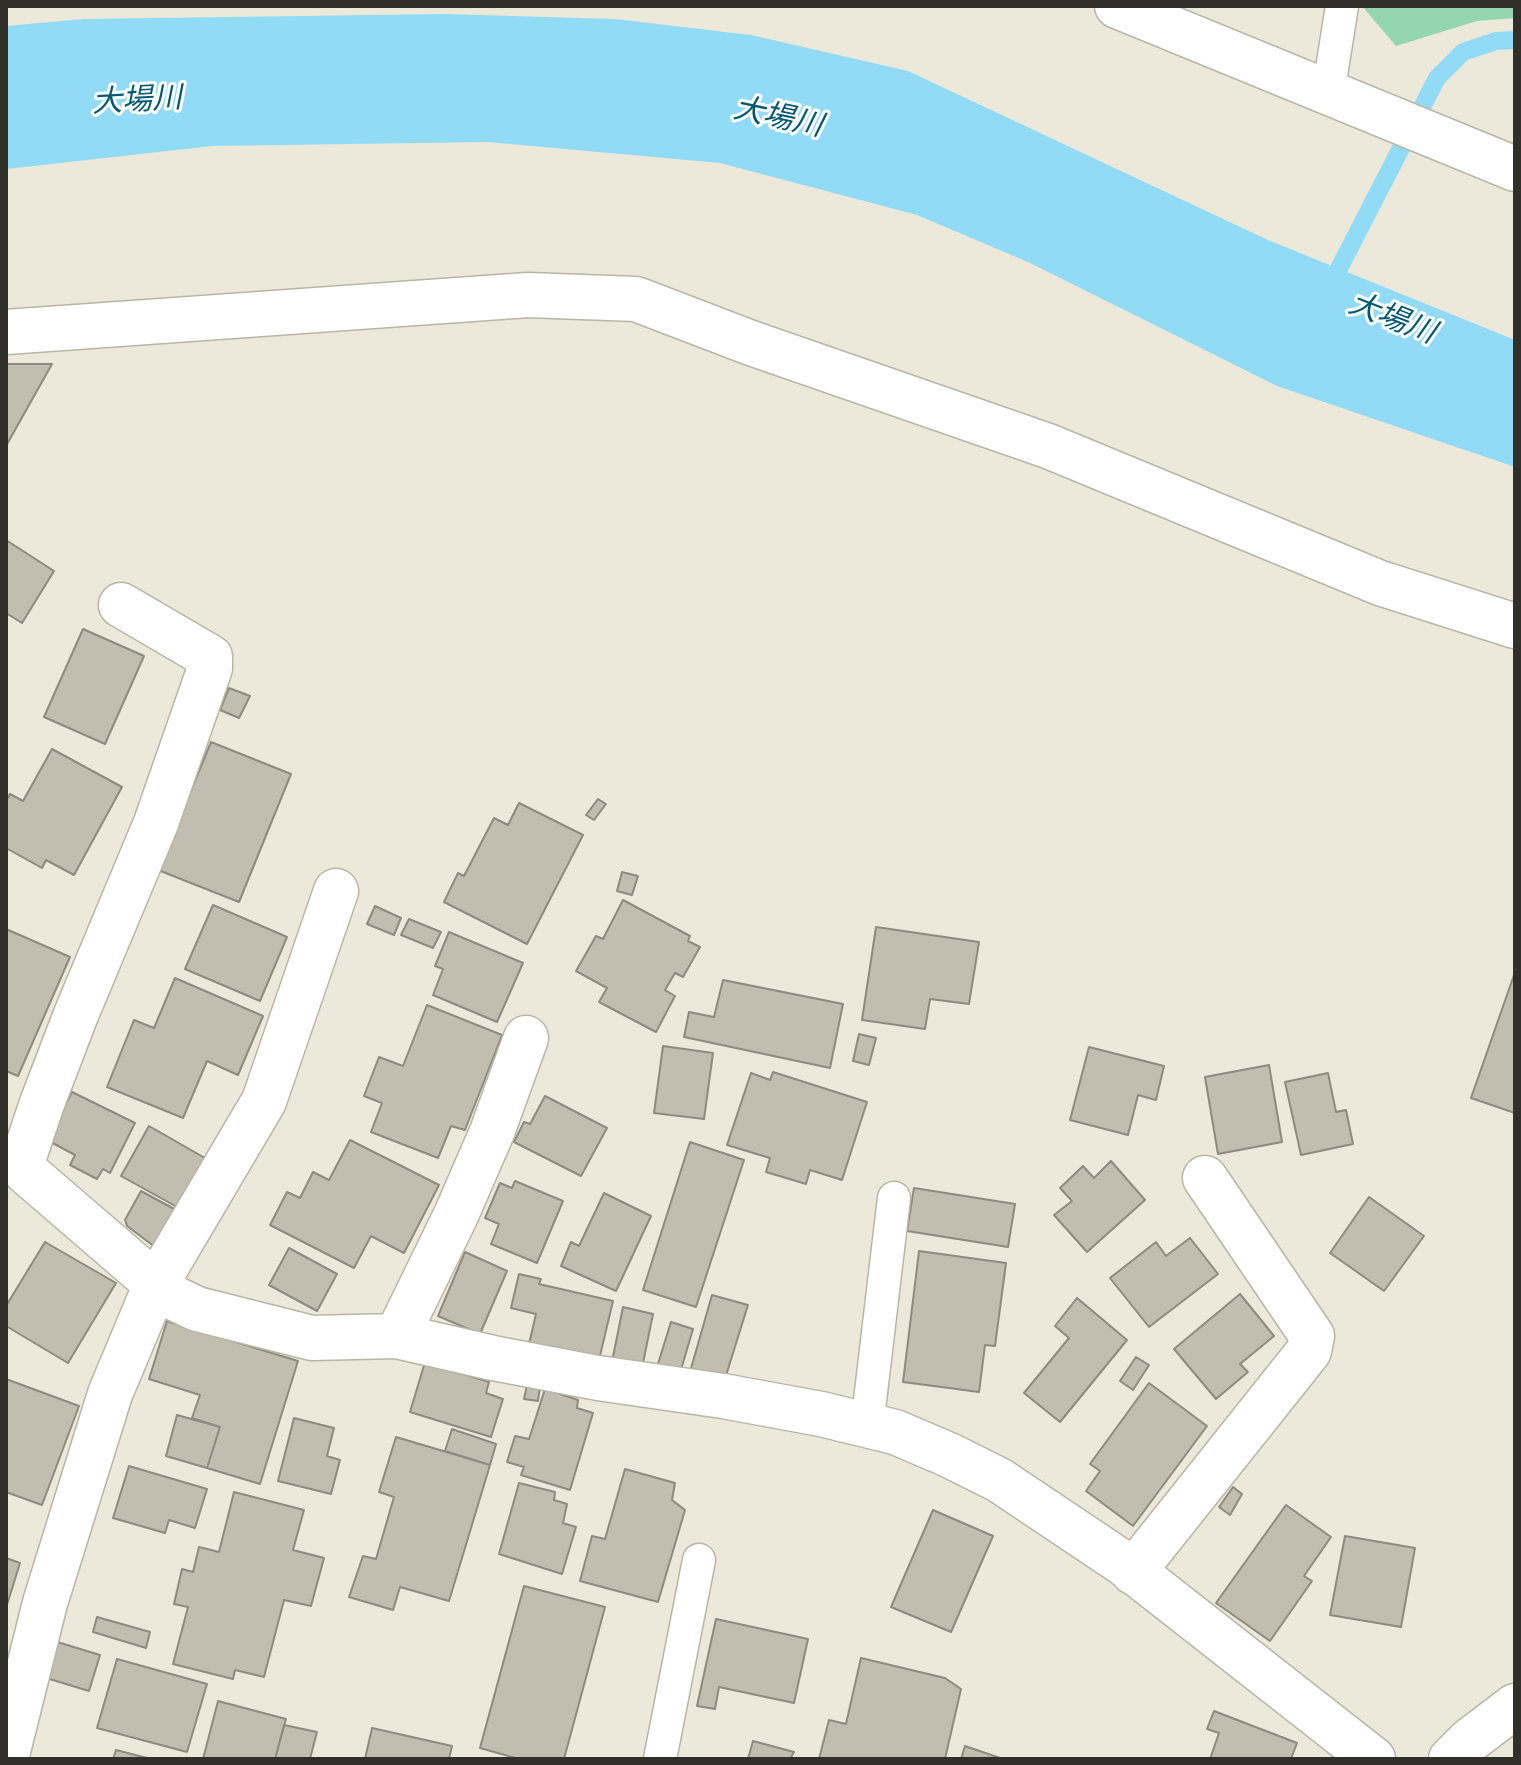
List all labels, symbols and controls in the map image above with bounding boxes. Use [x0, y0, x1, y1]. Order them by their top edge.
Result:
water label: 大場川 [91, 81, 183, 121]
water label: 大場川 [730, 91, 826, 145]
water label: 大場川 [1344, 286, 1440, 352]

